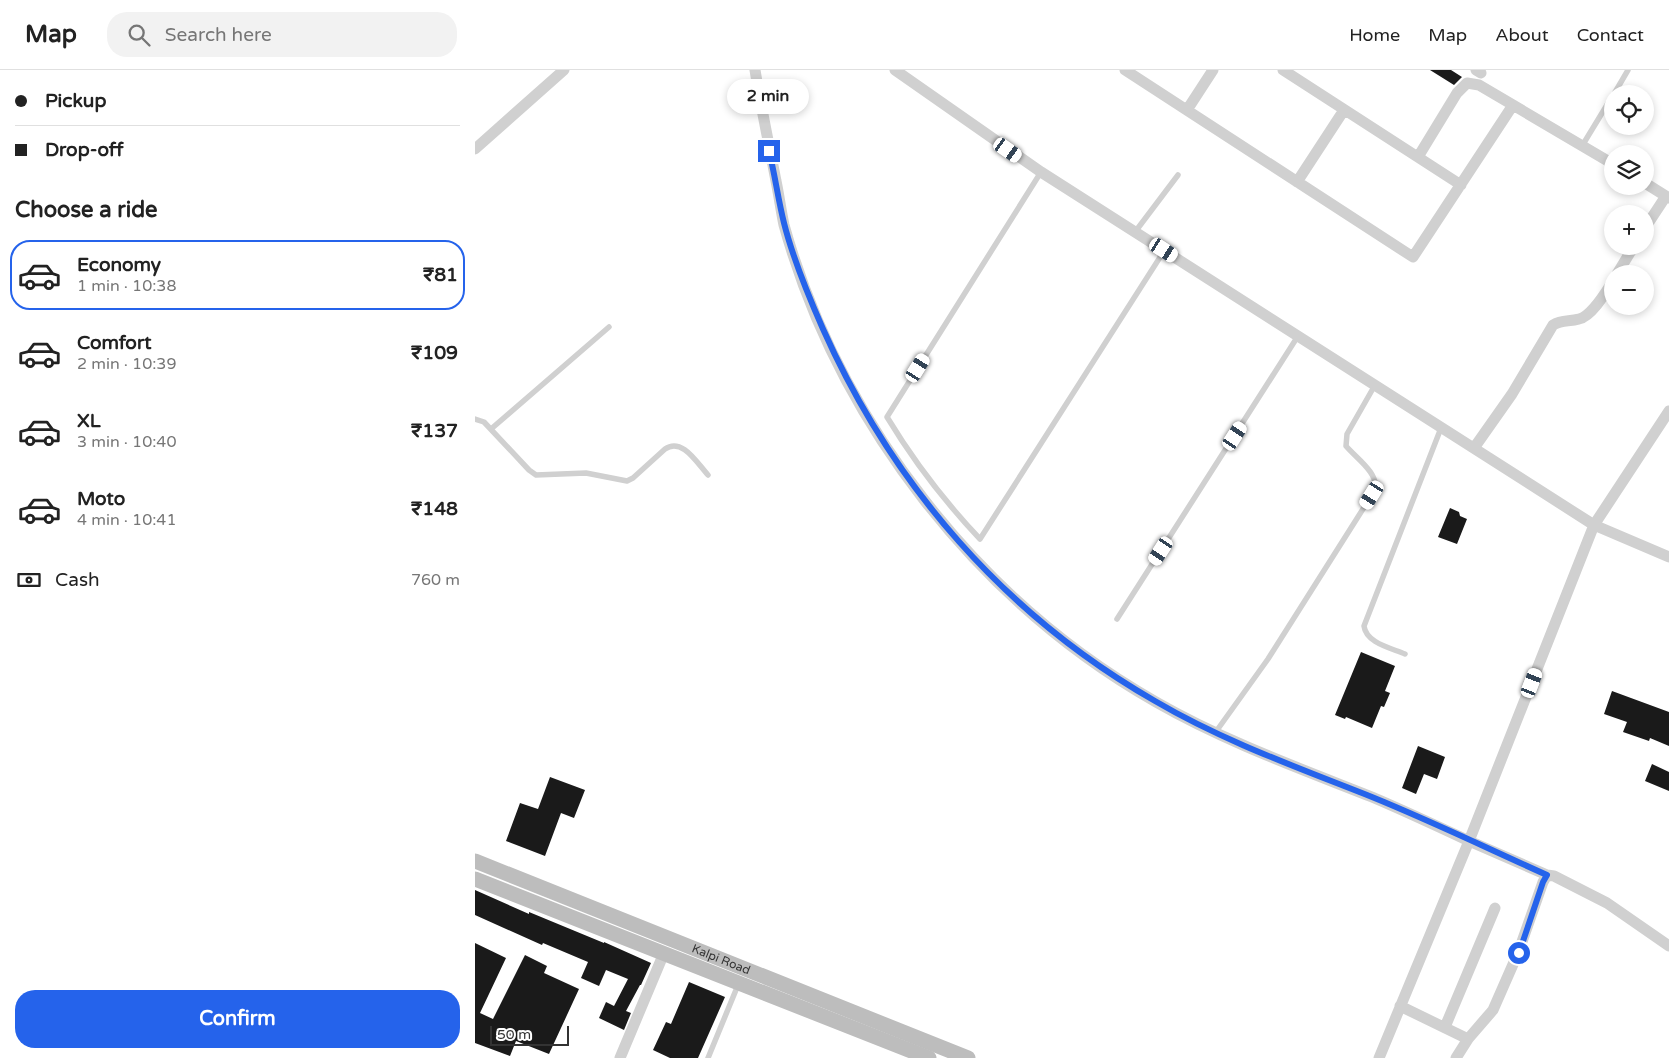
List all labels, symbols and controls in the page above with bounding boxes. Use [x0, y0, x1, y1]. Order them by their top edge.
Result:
search box [107, 12, 457, 57]
text: Map [25, 20, 77, 49]
icon: search [125, 21, 153, 49]
text: Search here [165, 24, 272, 46]
text: Home [1349, 24, 1400, 46]
text: Map [1428, 24, 1467, 46]
text: About [1495, 24, 1549, 46]
text: Contact [1577, 24, 1644, 46]
callout: 2 min [728, 78, 810, 114]
map controls [1604, 85, 1654, 315]
button: locate [1604, 85, 1654, 135]
text: 2 min [747, 86, 789, 106]
text: Pickup [45, 90, 106, 112]
car [991, 135, 1024, 165]
text: Drop-off [45, 139, 124, 161]
route end [758, 140, 780, 162]
button: layers [1604, 145, 1654, 195]
text: Choose a ride [15, 197, 158, 223]
button: + [1604, 205, 1654, 255]
car [1147, 236, 1180, 264]
icon: car [17, 253, 62, 298]
text: Economy [77, 254, 161, 276]
text: ₹81 [423, 264, 458, 286]
button: − [1604, 265, 1654, 315]
text: 1 min · 10:38 [77, 276, 176, 296]
icon: car [17, 331, 62, 376]
text: Comfort [77, 332, 151, 354]
text: ₹109 [411, 342, 458, 364]
car [903, 351, 932, 385]
text: 2 min · 10:39 [77, 354, 176, 374]
icon: car [17, 409, 62, 454]
text: XL [77, 410, 101, 432]
car [1220, 419, 1249, 453]
text: ₹137 [411, 420, 458, 442]
text: 3 min · 10:40 [77, 432, 176, 452]
car [1357, 478, 1386, 512]
icon: car [17, 487, 62, 532]
text: Moto [77, 488, 125, 510]
text: ₹148 [411, 498, 458, 520]
text: 4 min · 10:41 [77, 510, 176, 530]
car [1146, 534, 1175, 568]
icon: cash [15, 566, 43, 594]
text: Cash [55, 569, 100, 591]
text: 760 m [411, 570, 460, 590]
car [1519, 666, 1544, 700]
street label: Kalpi Road [690, 941, 752, 977]
route start [1508, 942, 1530, 964]
button: Confirm [15, 990, 460, 1048]
scale bar [490, 1023, 569, 1046]
text: 50 m [497, 1026, 531, 1043]

